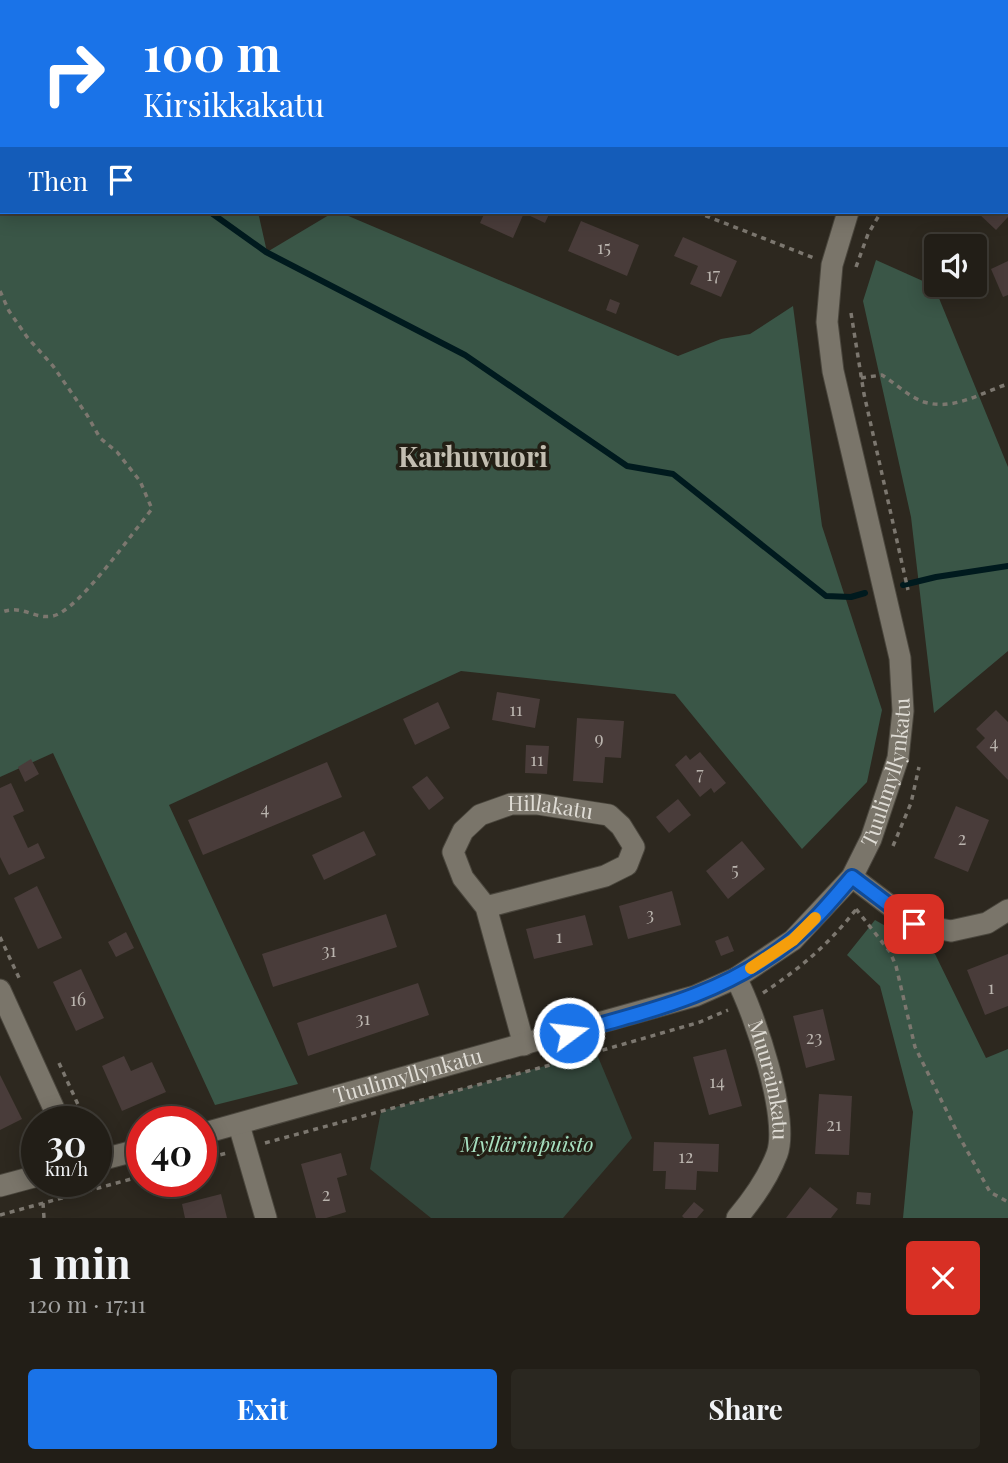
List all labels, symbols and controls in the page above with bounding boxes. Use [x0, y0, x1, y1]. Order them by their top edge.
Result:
text: 100 m [143, 19, 281, 84]
icon: right [28, 28, 119, 119]
text: Kirsikkakatu [143, 82, 324, 125]
icon: arrive [102, 161, 140, 199]
text: Then [28, 163, 88, 198]
map controls [924, 234, 987, 297]
button: sound [924, 234, 987, 297]
house number: 15 [597, 235, 611, 259]
house number: 17 [706, 262, 721, 286]
district label: Karhuvuori [398, 437, 548, 474]
house number: 11 [509, 697, 523, 721]
street label: Tuulimyllynkatu [853, 697, 915, 851]
house number: 9 [594, 726, 604, 750]
house number: 4 [990, 730, 999, 754]
house number: 11 [530, 747, 544, 771]
house number: 7 [696, 761, 704, 785]
street label: Hillakatu [508, 788, 595, 824]
house number: 4 [261, 796, 270, 820]
house number: 2 [958, 826, 966, 850]
house number: 5 [731, 857, 739, 881]
pin [884, 894, 944, 954]
house number: 3 [646, 902, 654, 926]
icon: arrive [895, 905, 933, 943]
house number: 1 [556, 924, 563, 948]
house number: 31 [322, 938, 337, 962]
house number: 1 [988, 975, 995, 999]
house number: 16 [70, 987, 86, 1011]
position arrow [532, 996, 606, 1070]
house number: 31 [356, 1006, 371, 1030]
street label: Muurainkatu [743, 1016, 796, 1140]
house number: 23 [806, 1025, 822, 1049]
street label: Tuulimyllynkatu [330, 1040, 485, 1108]
house number: 14 [709, 1069, 725, 1093]
speed limit sign: 40 [126, 1106, 217, 1197]
house number: 21 [826, 1112, 842, 1136]
text: 30 [47, 1119, 86, 1166]
park label: Myllärinpuisto [459, 1129, 594, 1157]
house number: 12 [678, 1144, 694, 1168]
text: km/h [45, 1157, 88, 1181]
house number: 2 [322, 1182, 330, 1206]
text: 1 min [28, 1234, 131, 1290]
button: close [906, 1241, 980, 1315]
text: 120 m · 17:11 [28, 1288, 146, 1319]
button: Exit [28, 1369, 497, 1449]
button: Share [511, 1369, 980, 1449]

